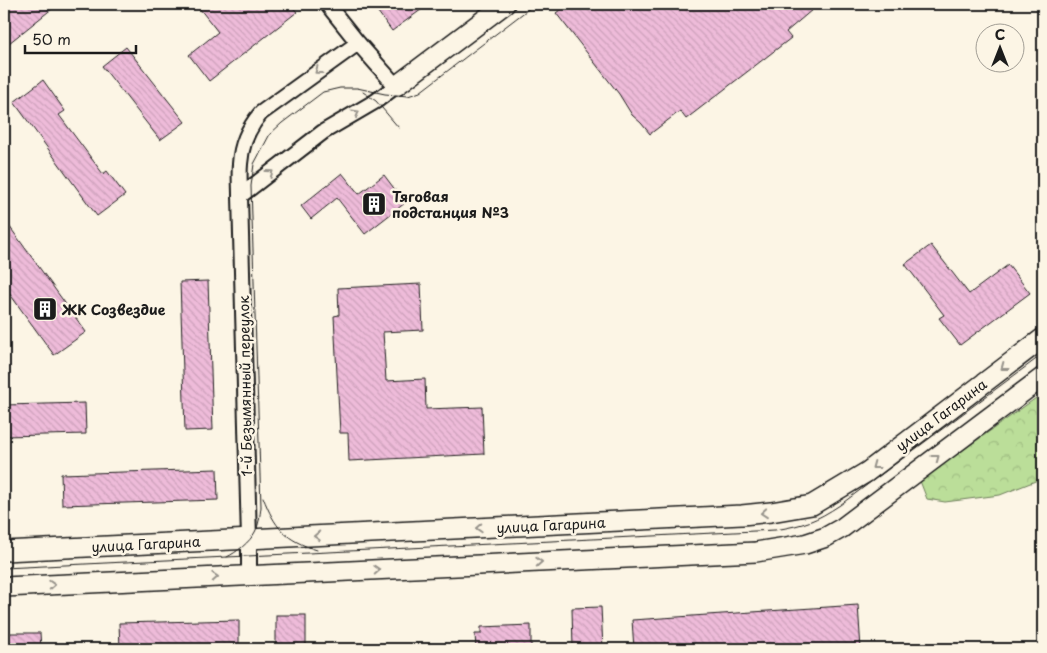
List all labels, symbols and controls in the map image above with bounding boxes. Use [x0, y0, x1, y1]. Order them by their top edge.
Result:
scale bar [25, 22, 136, 54]
north arrow [974, 22, 1024, 72]
text: С [995, 24, 1005, 45]
text: 50 m [32, 27, 71, 50]
one-way arrow [315, 65, 324, 75]
one-way arrow [350, 109, 359, 119]
one-way arrow [264, 170, 273, 178]
place label: Тяговая подстанция №3 [392, 186, 509, 223]
building icon: Тяговая подстанция №3 [361, 191, 387, 217]
street label: 1-й Безымянный переулок [233, 295, 257, 477]
building icon: ЖК Созвездие [32, 296, 58, 322]
place label: ЖК Созвездие [61, 299, 166, 320]
one-way arrow [1001, 362, 1010, 370]
street label: улица Гагарина [891, 374, 991, 456]
one-way arrow [930, 456, 939, 464]
one-way arrow [872, 460, 881, 468]
one-way arrow [759, 507, 767, 518]
street label: улица Гагарина [496, 512, 606, 538]
one-way arrow [475, 523, 483, 534]
street label: улица Гагарина [91, 531, 201, 557]
one-way arrow [312, 531, 320, 542]
one-way arrow [536, 557, 544, 568]
one-way arrow [373, 564, 381, 575]
one-way arrow [211, 572, 219, 583]
one-way arrow [49, 579, 57, 590]

